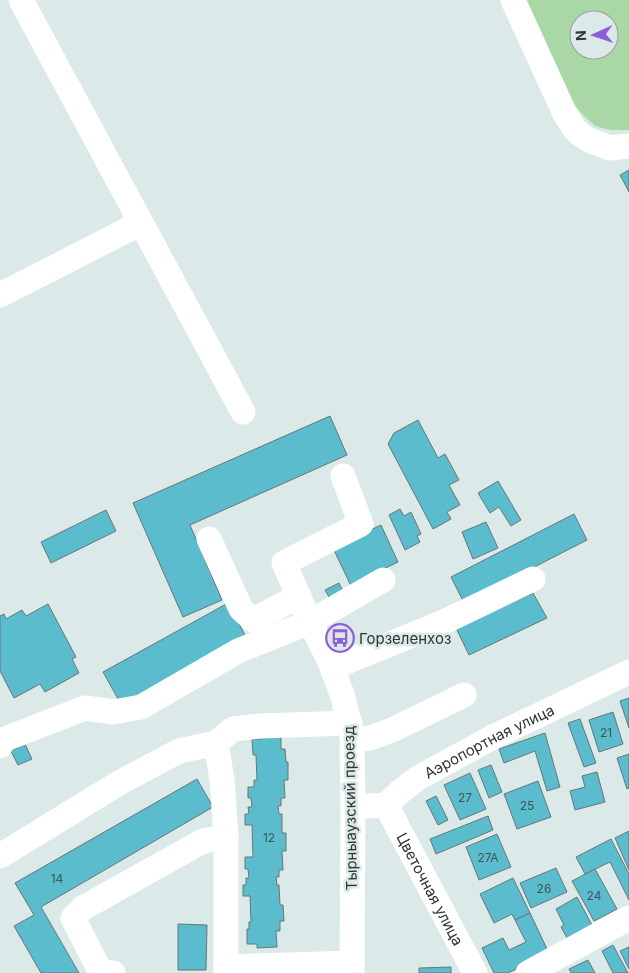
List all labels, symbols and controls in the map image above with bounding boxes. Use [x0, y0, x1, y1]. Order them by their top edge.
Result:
north arrow [569, 10, 619, 60]
text: N [572, 30, 589, 41]
bus stop icon: Горзеленхоз [325, 623, 355, 653]
place label: Горзеленхоз [359, 629, 451, 648]
street label: Аэропортная улица [421, 700, 557, 782]
street label: Тырныаузский проезд [339, 725, 361, 891]
house number: 21 [600, 725, 612, 740]
house number: 27 [458, 790, 472, 805]
house number: 25 [520, 798, 534, 813]
street label: Цветочная улица [393, 829, 468, 949]
house number: 12 [263, 830, 275, 845]
house number: 27А [477, 850, 499, 865]
house number: 14 [51, 871, 64, 886]
house number: 26 [537, 881, 551, 896]
house number: 24 [587, 888, 602, 903]

